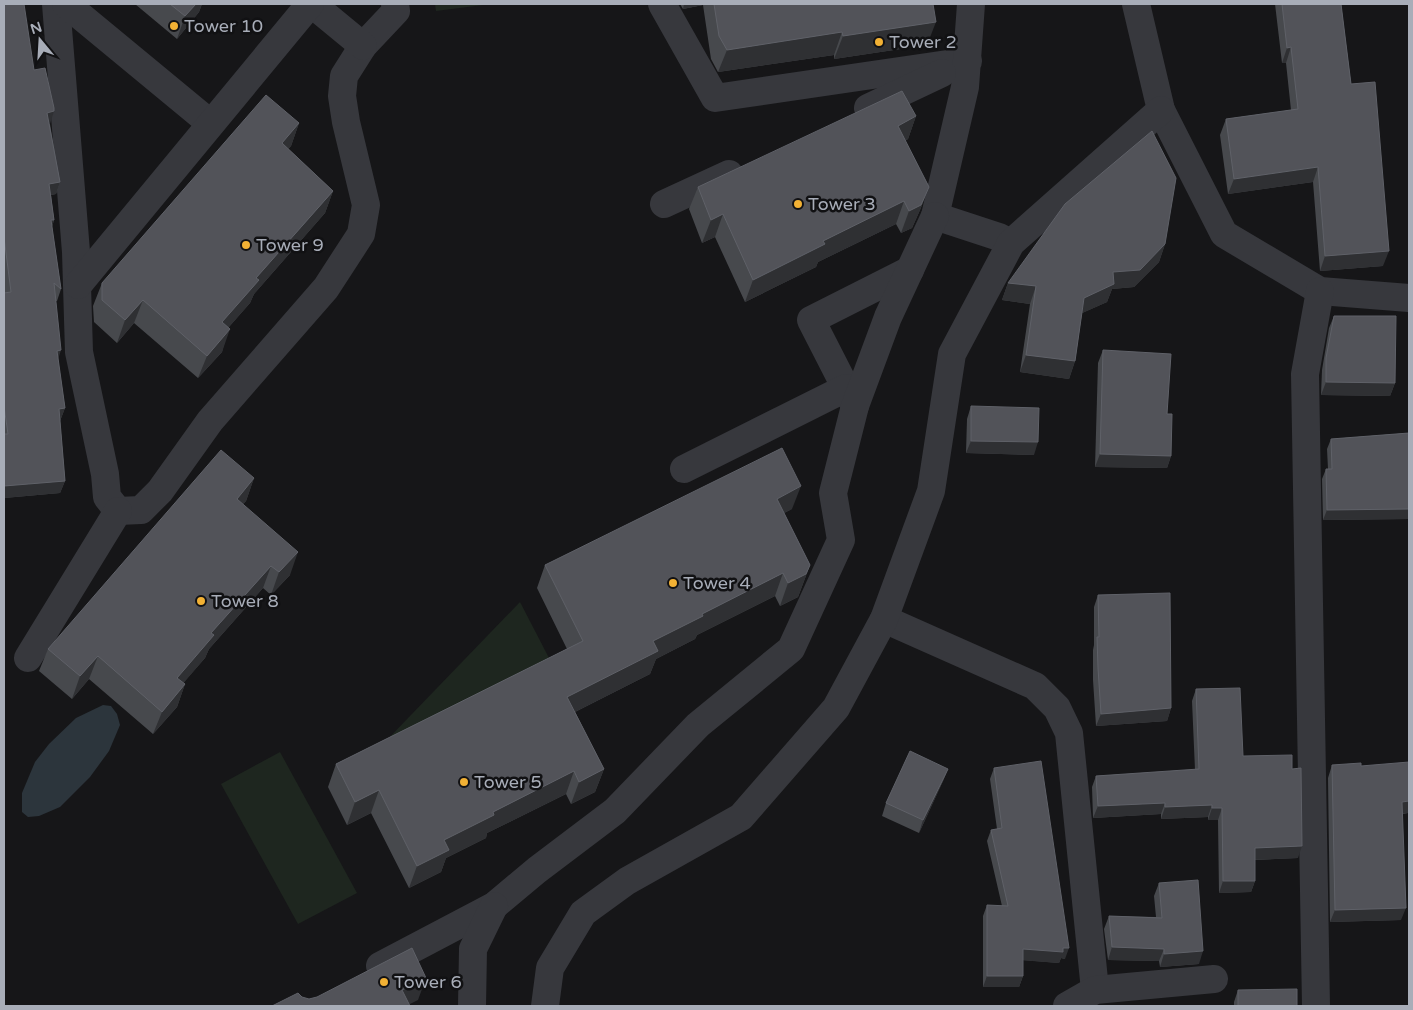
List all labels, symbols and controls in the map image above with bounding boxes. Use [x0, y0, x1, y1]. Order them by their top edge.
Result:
north arrow [15, 15, 65, 65]
place label: Tower 10 [184, 15, 263, 37]
text: N [28, 18, 44, 38]
marker: Tower 10 [168, 20, 180, 32]
place label: Tower 2 [889, 31, 957, 53]
marker: Tower 2 [873, 36, 885, 48]
place label: Tower 3 [808, 193, 876, 215]
marker: Tower 3 [792, 198, 804, 210]
place label: Tower 9 [256, 234, 324, 256]
marker: Tower 9 [240, 239, 252, 251]
place label: Tower 4 [683, 572, 751, 594]
marker: Tower 4 [667, 577, 679, 589]
place label: Tower 8 [211, 590, 279, 612]
marker: Tower 8 [195, 595, 207, 607]
place label: Tower 5 [474, 771, 542, 793]
marker: Tower 5 [458, 776, 470, 788]
place label: Tower 6 [394, 971, 462, 993]
marker: Tower 6 [378, 976, 390, 988]

